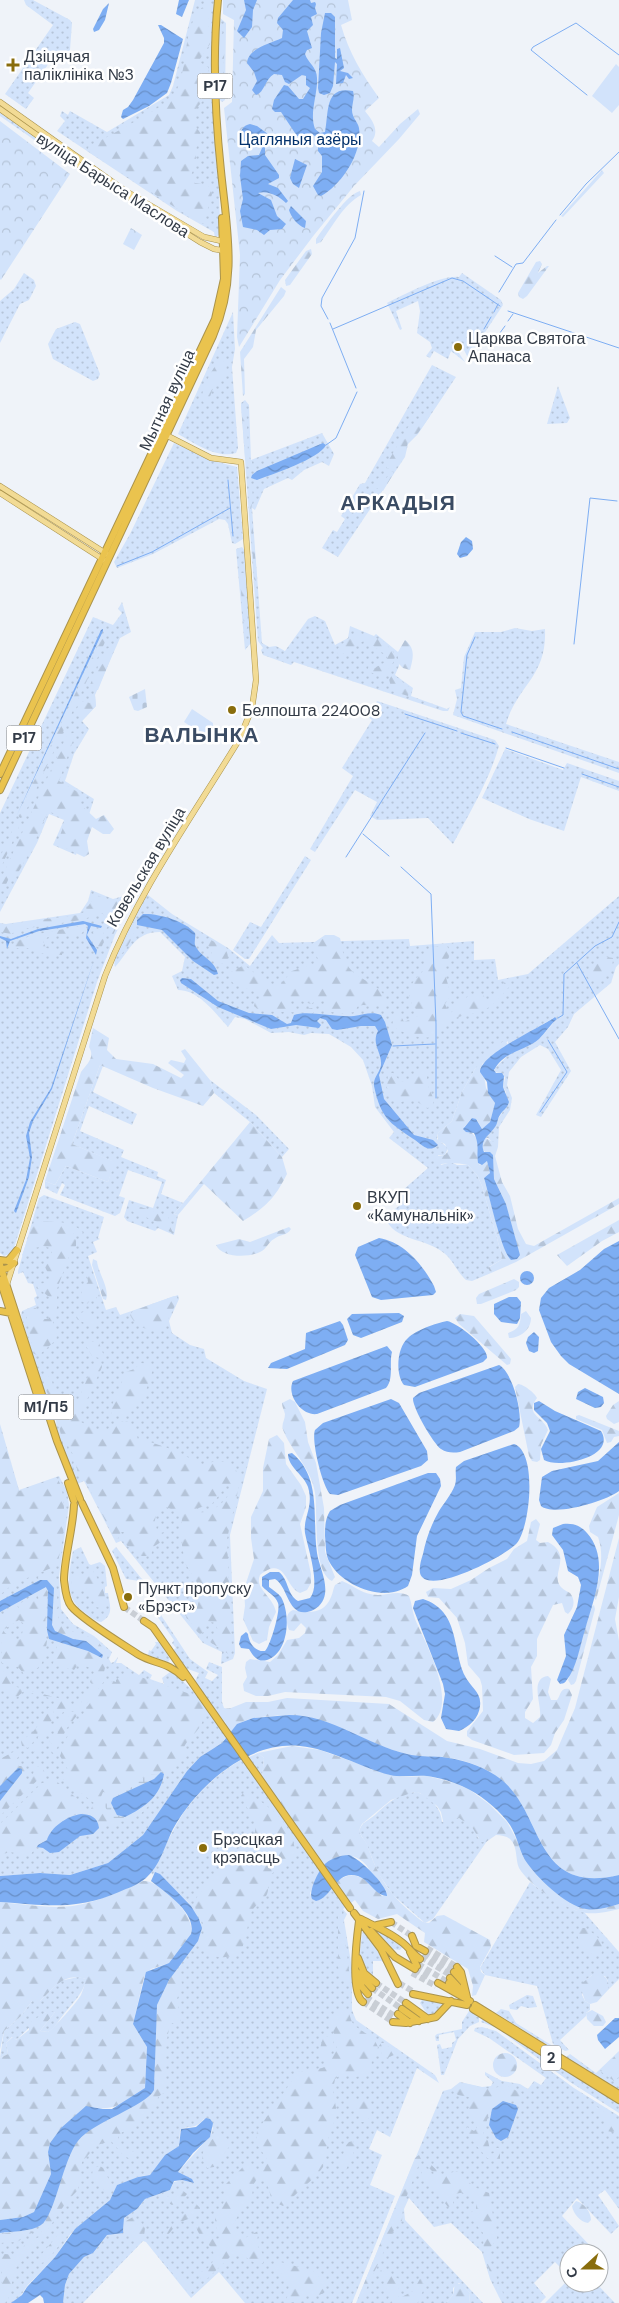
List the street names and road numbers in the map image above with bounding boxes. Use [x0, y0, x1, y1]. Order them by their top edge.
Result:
road number: Р17 [198, 74, 232, 98]
street label: вуліца Барыса Маслова [33, 128, 193, 242]
street label: Мытная вуліца [134, 346, 200, 454]
road number: Р17 [6, 726, 42, 750]
street label: Ковельская вуліца [102, 803, 190, 931]
road number: М1/П5 [18, 1394, 74, 1420]
road number: 2 [541, 2046, 561, 2070]

